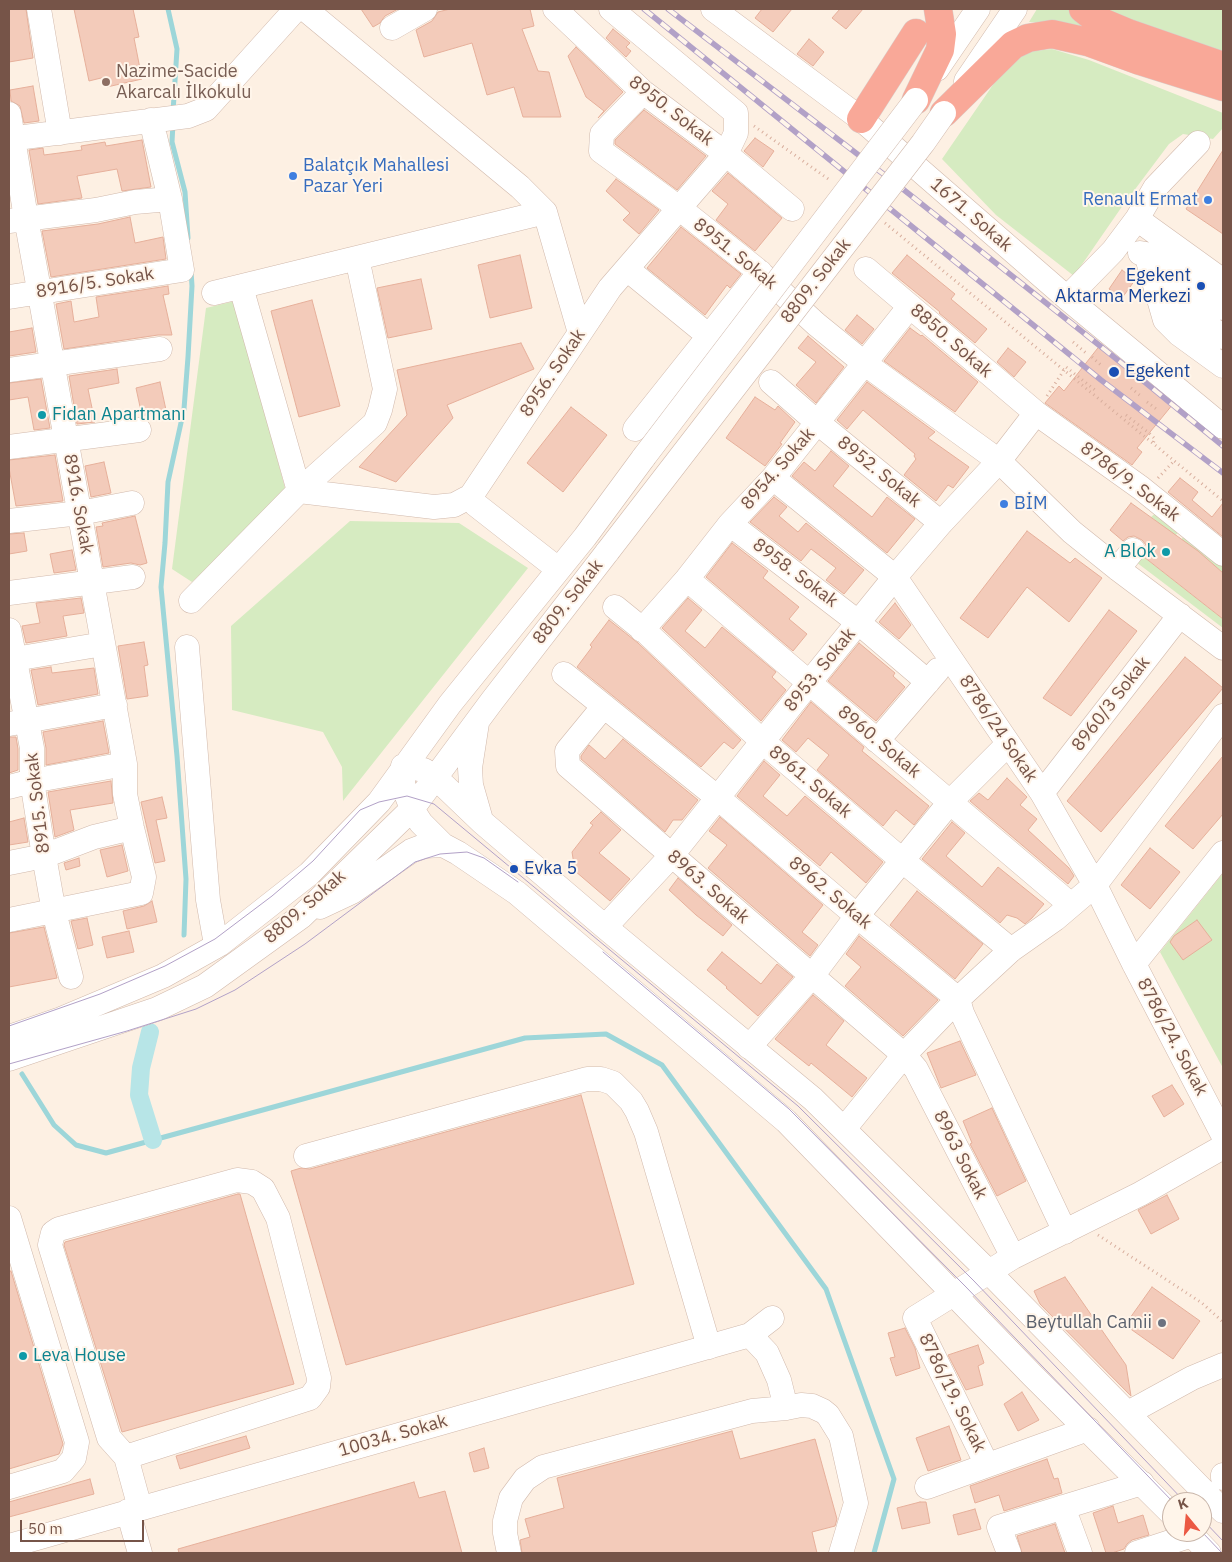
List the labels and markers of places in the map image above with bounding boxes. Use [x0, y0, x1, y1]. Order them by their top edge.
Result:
place label: Nazime-Sacide Akarcalı İlkokulu [116, 61, 251, 104]
marker: Nazime-Sacide Akarcalı İlkokulu [100, 76, 112, 88]
place label: Balatçık Mahallesi Pazar Yeri [303, 155, 449, 198]
marker: Balatçık Mahallesi Pazar Yeri [287, 170, 299, 182]
place label: Renault Ermat [1083, 189, 1198, 211]
marker: Renault Ermat [1202, 194, 1214, 206]
place label: Egekent Aktarma Merkezi [1055, 265, 1191, 308]
marker: Egekent Aktarma Merkezi [1195, 280, 1207, 292]
place label: Egekent [1125, 361, 1190, 383]
marker: Egekent [1107, 365, 1121, 379]
place label: Fidan Apartmanı [52, 404, 186, 426]
marker: Fidan Apartmanı [36, 409, 48, 421]
place label: BİM [1014, 493, 1048, 515]
marker: BİM [998, 498, 1010, 510]
place label: A Blok [1104, 541, 1156, 563]
marker: A Blok [1160, 546, 1172, 558]
place label: Evka 5 [524, 858, 577, 880]
marker: Evka 5 [508, 863, 520, 875]
place label: Beytullah Camii [1026, 1312, 1152, 1334]
marker: Beytullah Camii [1156, 1317, 1168, 1329]
place label: Leva House [33, 1345, 126, 1367]
marker: Leva House [17, 1350, 29, 1362]

